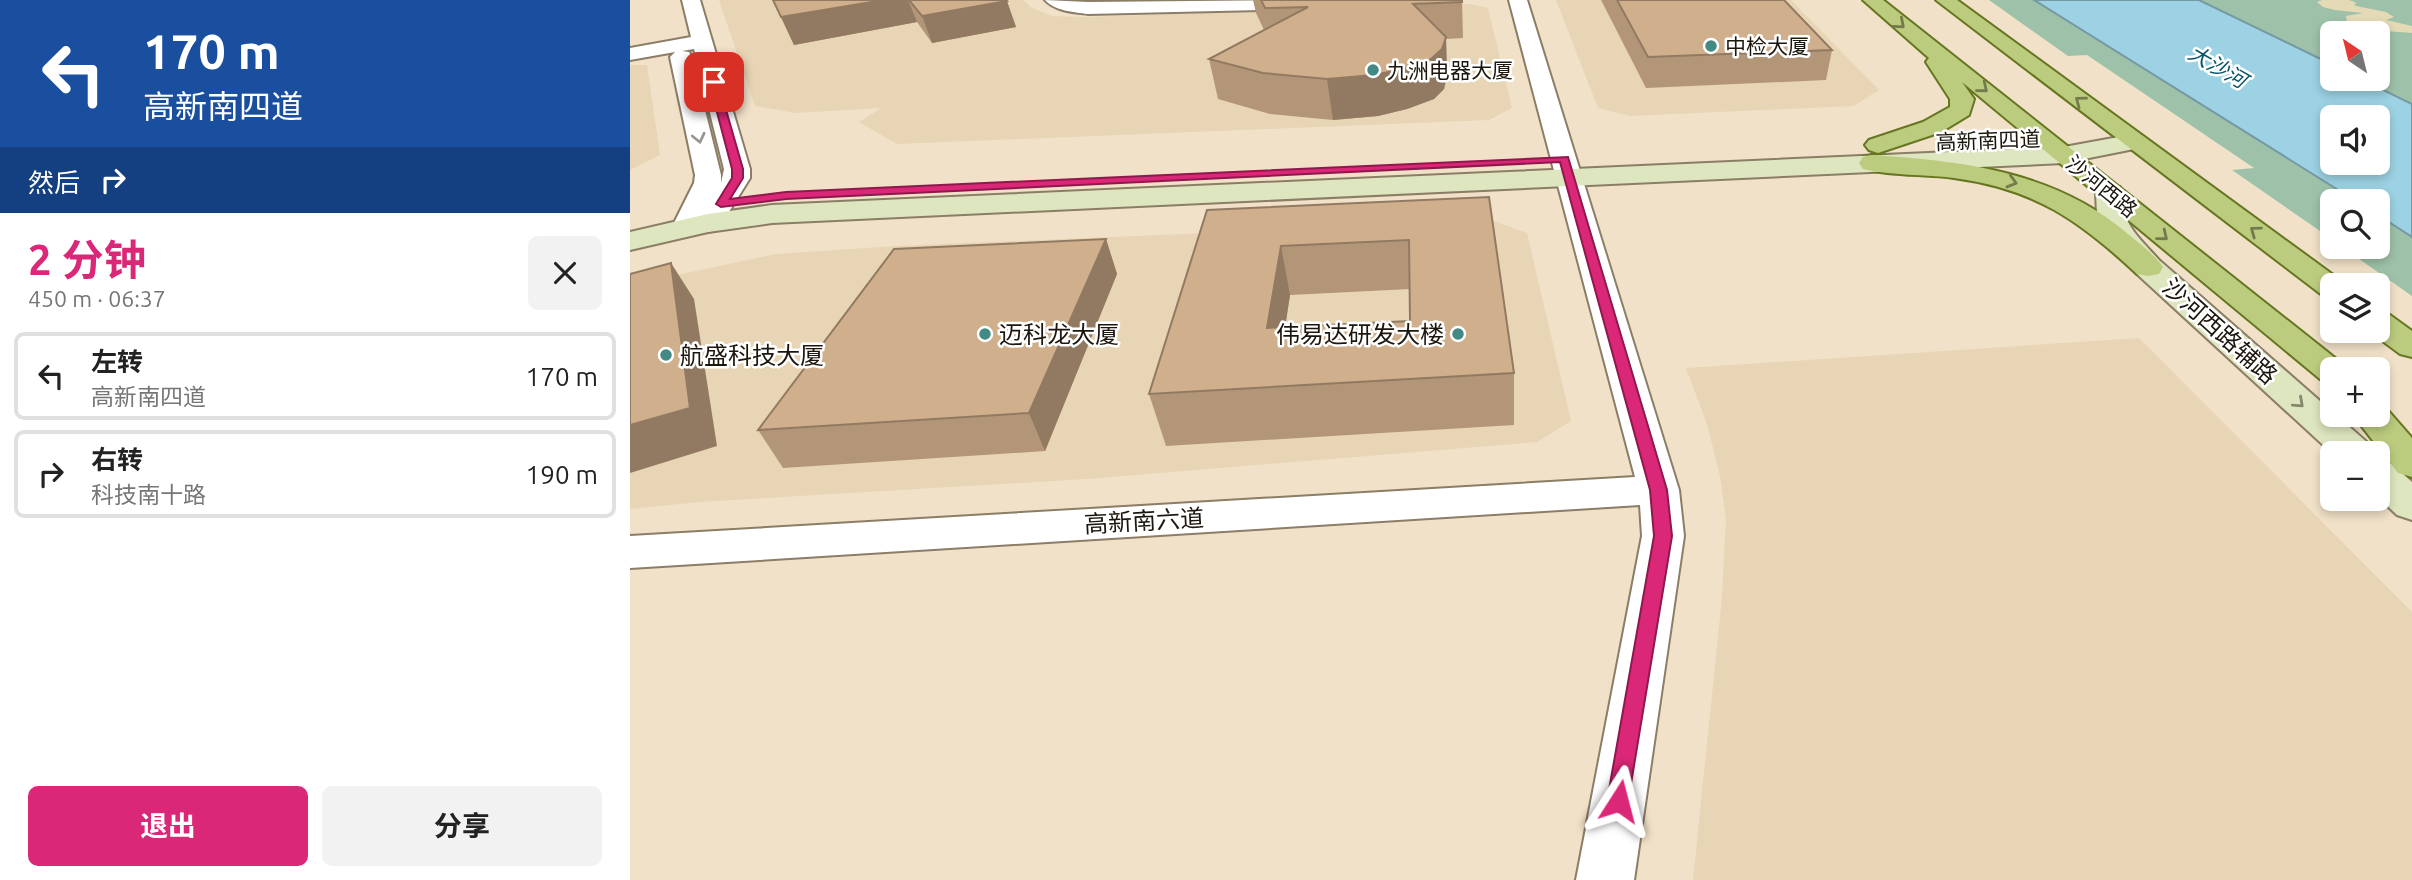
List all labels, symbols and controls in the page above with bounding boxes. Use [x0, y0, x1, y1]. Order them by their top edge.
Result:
one-way arrow [1892, 16, 1905, 28]
north arrow [2320, 21, 2390, 91]
map controls [2320, 21, 2390, 511]
text: 170 m [143, 23, 280, 78]
icon: left [28, 28, 119, 119]
place label: 中检大厦 [1725, 34, 1809, 58]
marker: 中检大厦 [1703, 38, 1719, 54]
water label: 大沙河 [2185, 40, 2255, 94]
pin [684, 52, 744, 112]
place label: 九洲电器大厦 [1387, 58, 1513, 82]
marker: 九洲电器大厦 [1365, 62, 1381, 78]
icon: arrive [695, 63, 733, 101]
one-way arrow [1975, 80, 1988, 92]
text: 高新南四道 [143, 88, 303, 124]
one-way arrow [2075, 97, 2088, 110]
button: sound [2320, 105, 2390, 175]
street label: 高新南四道 [1935, 126, 2041, 154]
one-way arrow [691, 132, 706, 144]
street label: 沙河西路 [2062, 150, 2142, 222]
icon: right [94, 161, 132, 199]
text: 然后 [28, 168, 80, 197]
one-way arrow [2006, 174, 2018, 188]
button: search [2320, 189, 2390, 259]
one-way arrow [2250, 226, 2262, 239]
one-way arrow [2156, 227, 2168, 240]
text: 2 分钟 [28, 236, 146, 283]
button: close [528, 236, 602, 310]
street label: 沙河西路辅路 [2157, 273, 2283, 389]
button: layers [2320, 273, 2390, 343]
text: 450 m · 06:37 [28, 286, 166, 311]
place label: 迈科龙大厦 [999, 321, 1119, 348]
place label: 伟易达研发大楼 [1276, 321, 1444, 348]
marker: 迈科龙大厦 [977, 326, 993, 342]
marker: 伟易达研发大楼 [1450, 326, 1466, 342]
place label: 航盛科技大厦 [680, 342, 824, 369]
text: 左转 [91, 347, 143, 376]
marker: 航盛科技大厦 [658, 347, 674, 363]
icon: left [32, 357, 70, 395]
button: + [2320, 357, 2390, 427]
text: 170 m [526, 362, 598, 391]
text: 高新南四道 [91, 384, 206, 409]
one-way arrow [2291, 395, 2304, 407]
button: − [2320, 441, 2390, 511]
text: 右转 [91, 445, 143, 474]
icon: right [32, 455, 70, 493]
text: 190 m [526, 460, 598, 489]
text: 科技南十路 [91, 482, 206, 507]
street label: 高新南六道 [1083, 504, 1205, 538]
position arrow [1582, 764, 1656, 838]
button: 退出 [28, 786, 308, 866]
button: 分享 [322, 786, 602, 866]

